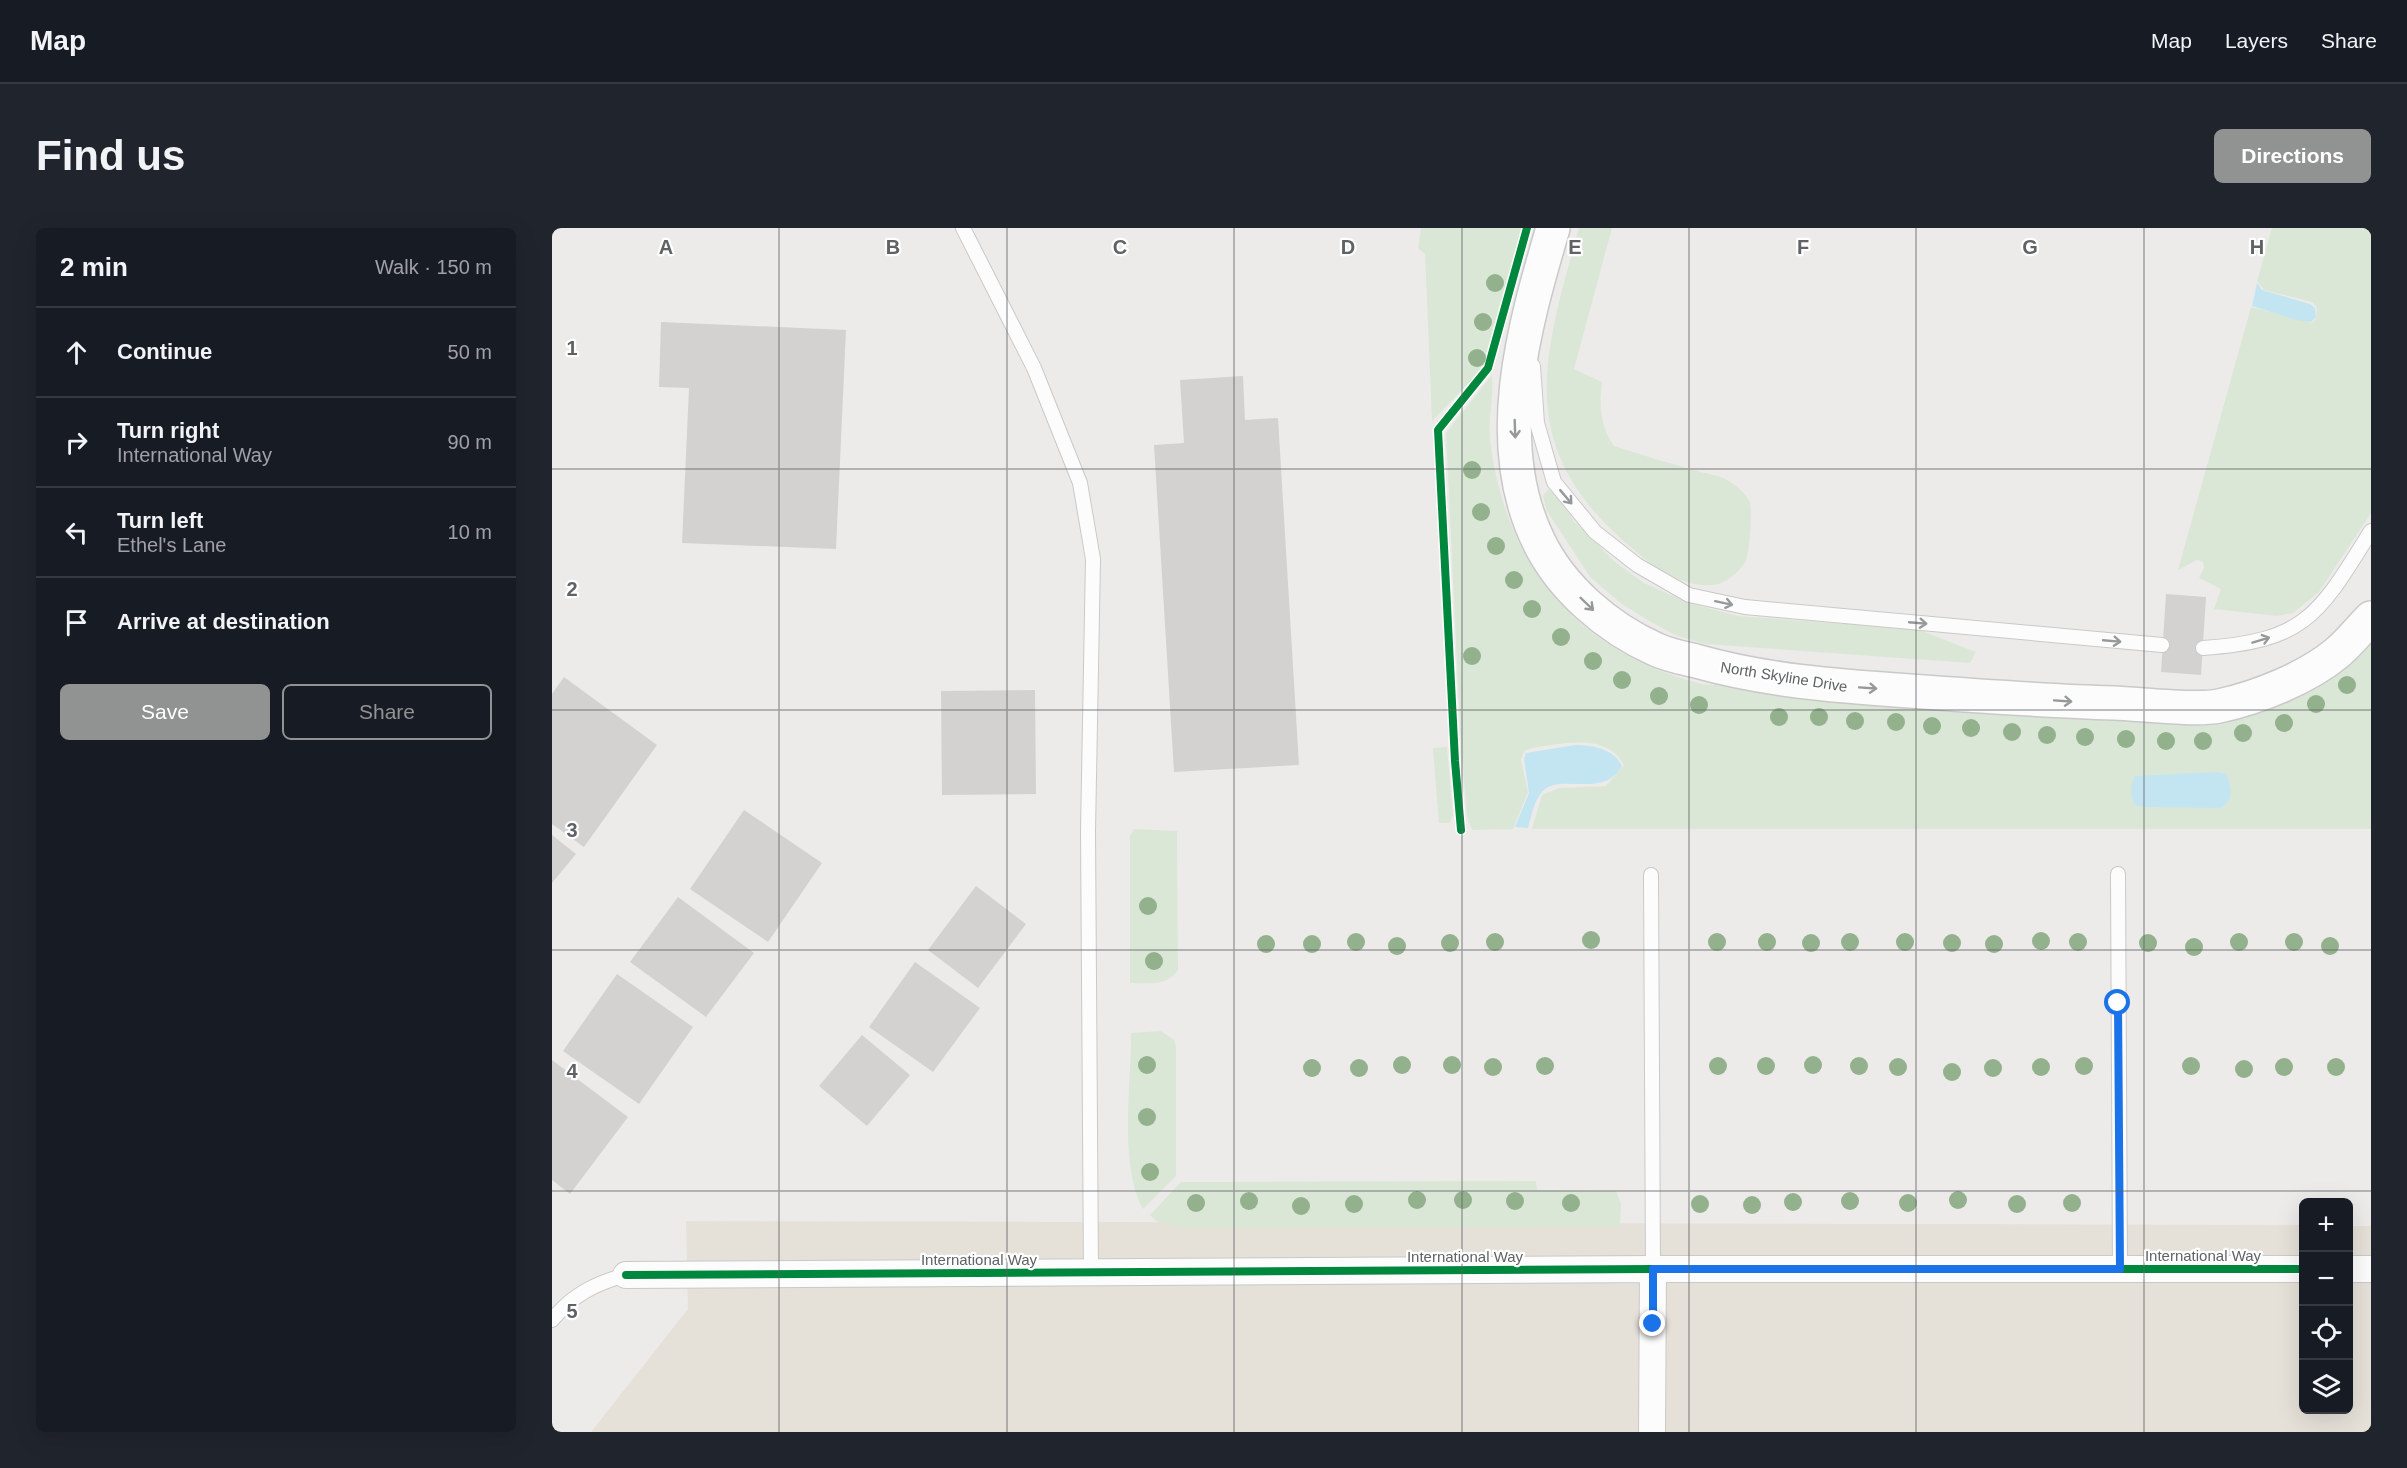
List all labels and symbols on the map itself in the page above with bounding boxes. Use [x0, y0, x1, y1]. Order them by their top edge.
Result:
text: A [659, 236, 673, 258]
text: B [886, 236, 900, 258]
text: C [1113, 236, 1127, 258]
text: D [1341, 236, 1355, 258]
text: E [1568, 236, 1582, 258]
text: F [1797, 236, 1809, 258]
text: G [2022, 236, 2038, 258]
text: H [2250, 236, 2264, 258]
text: 1 [566, 337, 578, 359]
one-way arrow [1509, 419, 1520, 439]
one-way arrow [1559, 489, 1573, 504]
text: 2 [566, 578, 578, 600]
one-way arrow [1580, 596, 1595, 611]
one-way arrow [1714, 598, 1733, 609]
one-way arrow [1907, 618, 1927, 629]
one-way arrow [2251, 634, 2270, 645]
one-way arrow [2101, 636, 2121, 647]
street label: North Skyline Drive [1719, 658, 1849, 695]
one-way arrow [1858, 683, 1878, 694]
one-way arrow [2053, 696, 2072, 707]
text: 3 [566, 819, 578, 841]
route start [2104, 989, 2130, 1015]
text: 4 [566, 1060, 578, 1082]
street label: International Way [2145, 1247, 2262, 1264]
street label: International Way [1407, 1248, 1524, 1265]
street label: International Way [921, 1251, 1038, 1268]
text: 5 [566, 1300, 578, 1322]
route end [1639, 1310, 1665, 1336]

